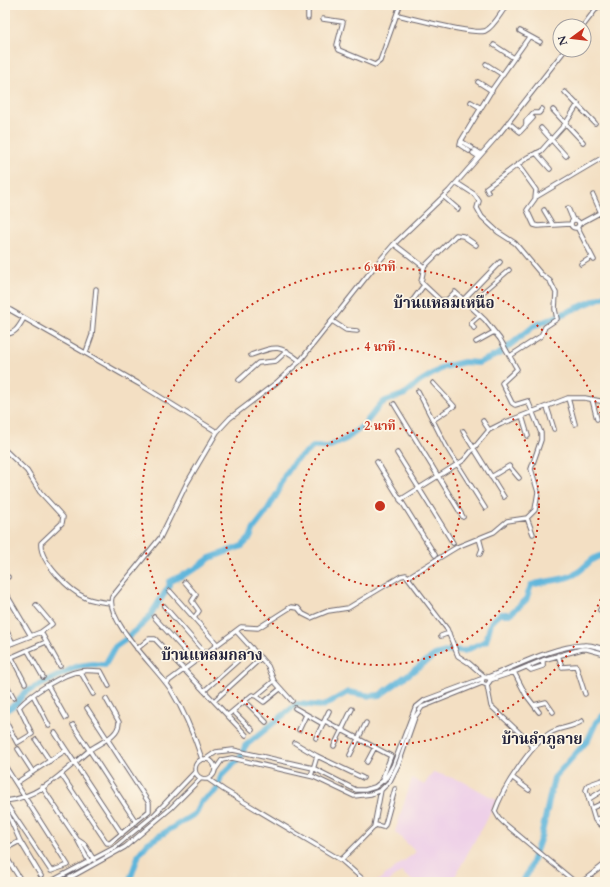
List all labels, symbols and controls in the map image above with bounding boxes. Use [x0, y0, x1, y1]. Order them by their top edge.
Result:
north arrow [552, 18, 592, 58]
text: N [554, 33, 571, 47]
text: 6 นาที [364, 259, 396, 275]
district label: บ้านแหลมเหนือ [393, 293, 495, 313]
text: 4 นาที [364, 339, 396, 355]
text: 2 นาที [364, 418, 396, 434]
centre of rings [373, 499, 387, 513]
district label: บ้านแหลมกลาง [161, 645, 263, 665]
district label: บ้านลำภูลาย [501, 729, 583, 749]

